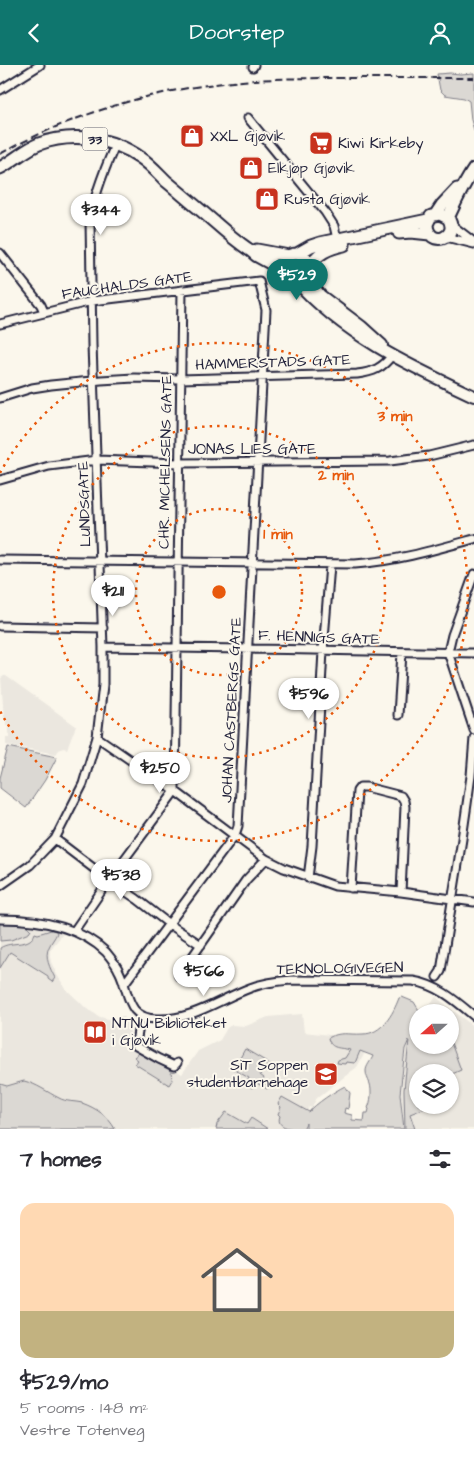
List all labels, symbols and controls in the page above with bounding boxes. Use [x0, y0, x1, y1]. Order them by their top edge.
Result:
text: Doorstep [189, 17, 285, 48]
icon: back [20, 19, 48, 47]
icon: person [426, 19, 454, 47]
shop icon: XXL Gjøvik [179, 123, 205, 149]
place label: XXL Gjøvik [210, 126, 285, 147]
road number: 33 [82, 127, 108, 151]
supermarket icon: Kiwi Kirkeby [308, 130, 334, 156]
place label: Kiwi Kirkeby [338, 133, 423, 155]
shop icon: Elkjøp Gjøvik [238, 155, 264, 181]
place label: Elkjøp Gjøvik [268, 158, 355, 179]
shop icon: Rusta Gjøvik [254, 186, 280, 212]
place label: Rusta Gjøvik [284, 189, 370, 210]
pin: $344 [71, 193, 131, 236]
text: $344 [82, 199, 120, 221]
pin: $529 [267, 259, 327, 301]
text: $529 [278, 264, 316, 286]
street label: FAUCHALDS GATE [60, 266, 194, 305]
street label: HAMMERSTADS GATE [195, 349, 351, 376]
street label: CHR. MICHELSENS GATE [153, 375, 178, 549]
text: 3 min [376, 406, 413, 427]
street label: JONAS LIES GATE [188, 439, 316, 460]
street label: LUNDSGATE [73, 461, 96, 547]
text: 2 min [317, 465, 355, 486]
text: 1 min [263, 524, 293, 545]
pin: $211 [83, 575, 143, 617]
text: $211 [102, 580, 124, 602]
centre of rings [210, 583, 228, 601]
street label: JOHAN CASTBERGS GATE [216, 617, 247, 803]
street label: F. HENNIGS GATE [258, 625, 380, 650]
pin: $596 [279, 677, 339, 720]
text: $596 [289, 683, 329, 705]
pin: $250 [130, 751, 190, 794]
text: $250 [140, 757, 180, 779]
pin: $538 [91, 859, 151, 901]
text: $538 [102, 864, 140, 886]
pin: $566 [174, 955, 234, 997]
street label: TEKNOLOGIVEGEN [276, 957, 404, 980]
text: $566 [184, 960, 224, 982]
north arrow [409, 1004, 459, 1054]
map controls [409, 1004, 459, 1114]
place label: NTNU Biblioteket i Gjøvik [112, 1013, 227, 1051]
library icon: NTNU Biblioteket i Gjøvik [82, 1019, 108, 1045]
place label: SiT Soppen studentbarnehage [187, 1055, 308, 1094]
school or university icon: SiT Soppen studentbarnehage [313, 1061, 339, 1087]
button: layers [409, 1064, 459, 1114]
text: 7 homes [20, 1145, 102, 1174]
icon: filters [426, 1145, 454, 1173]
icon: home [192, 1235, 282, 1325]
text: $529/mo [20, 1368, 108, 1397]
text: 5 rooms · 148 m² [20, 1397, 148, 1419]
text: Vestre Totenveg [20, 1419, 144, 1441]

